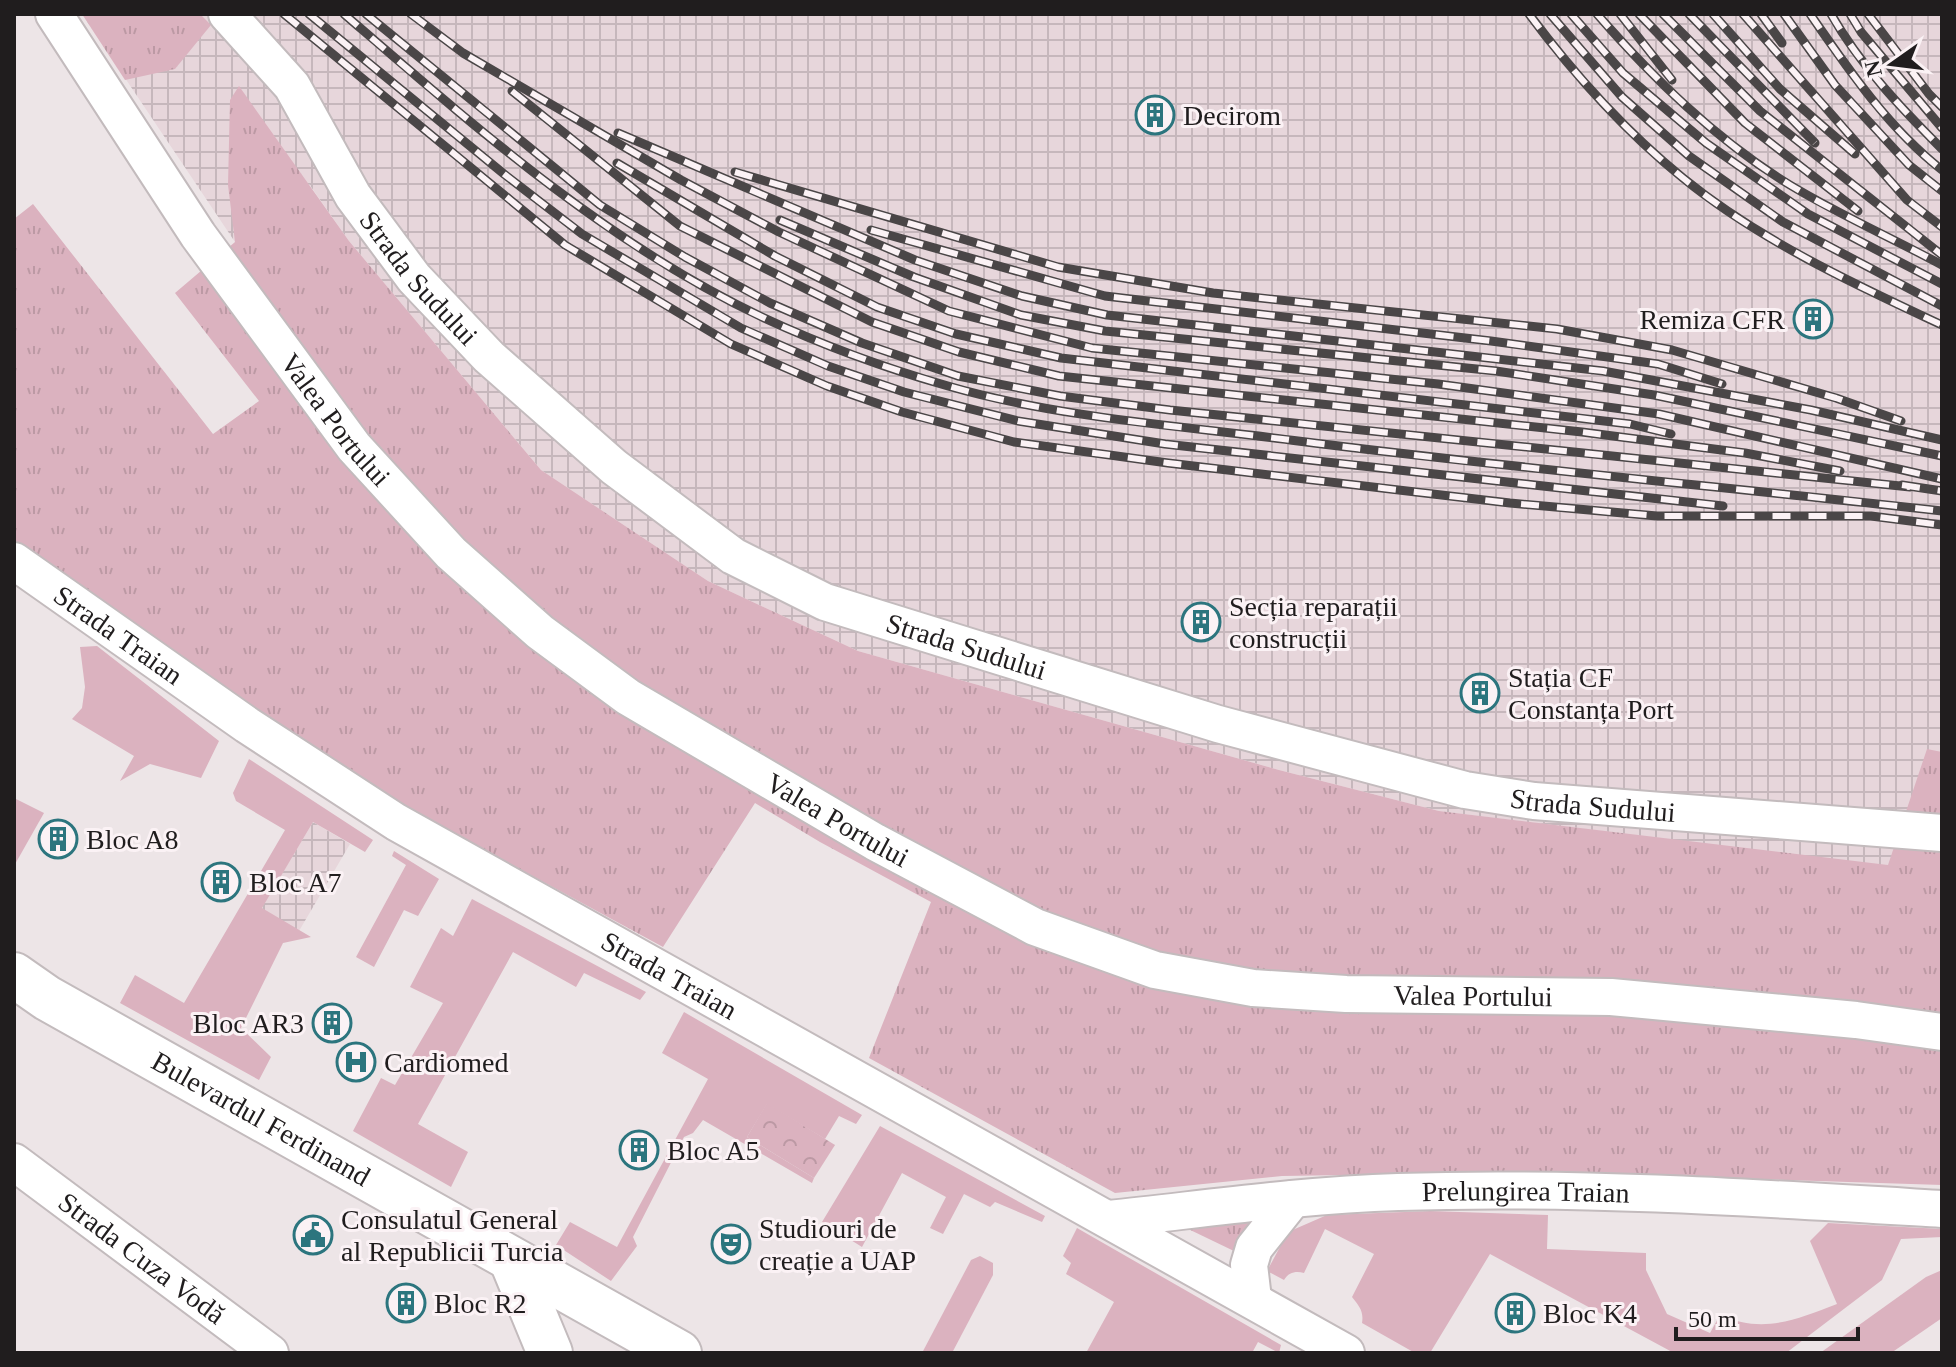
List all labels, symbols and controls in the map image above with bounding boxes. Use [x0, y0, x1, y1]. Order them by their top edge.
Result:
north arrow [1852, 24, 1932, 104]
text: N [1859, 58, 1887, 79]
building icon: Decirom [1134, 94, 1176, 136]
place label: Decirom [1183, 100, 1281, 131]
street label: Strada Sudului [354, 205, 485, 351]
building icon: Remiza CFR [1792, 298, 1834, 340]
place label: Remiza CFR [1640, 304, 1785, 335]
street label: Valea Portului [275, 347, 397, 492]
street label: Strada Traian [48, 579, 189, 691]
place label: Secția reparații construcții [1229, 591, 1398, 654]
building icon: Secția reparații construcții [1180, 601, 1222, 643]
street label: Strada Sudului [883, 607, 1050, 685]
place label: Stația CF Constanța Port [1508, 662, 1674, 725]
building icon: Stația CF Constanța Port [1459, 672, 1501, 714]
street label: Valea Portului [761, 766, 914, 873]
street label: Strada Sudului [1508, 782, 1677, 828]
building icon: Bloc A8 [37, 818, 79, 860]
place label: Bloc A8 [86, 824, 179, 855]
building icon: Bloc A7 [200, 861, 242, 903]
place label: Bloc A7 [249, 867, 342, 898]
street label: Strada Traian [596, 925, 743, 1025]
street label: Valea Portului [1393, 979, 1553, 1012]
building icon: Bloc AR3 [311, 1002, 353, 1044]
place label: Bloc AR3 [193, 1008, 304, 1039]
hospital icon: Cardiomed [335, 1041, 377, 1083]
street label: Bulevardul Ferdinand [147, 1045, 376, 1192]
place label: Cardiomed [384, 1047, 508, 1078]
building icon: Bloc A5 [618, 1129, 660, 1171]
place label: Bloc A5 [667, 1135, 760, 1166]
street label: Prelungirea Traian [1421, 1175, 1630, 1208]
street label: Strada Cuza Vodă [53, 1186, 232, 1330]
place label: Consulatul General al Republicii Turcia [341, 1204, 564, 1267]
place label: Studiouri de creație a UAP [759, 1213, 916, 1276]
public building icon: Consulatul General al Republicii Turcia [292, 1214, 334, 1256]
theatre icon: Studiouri de creație a UAP [710, 1223, 752, 1265]
building icon: Bloc R2 [385, 1282, 427, 1324]
place label: Bloc R2 [434, 1288, 527, 1319]
scale bar [1676, 1291, 1858, 1341]
building icon: Bloc K4 [1494, 1292, 1536, 1334]
place label: Bloc K4 [1543, 1298, 1637, 1329]
text: 50 m [1688, 1306, 1737, 1332]

